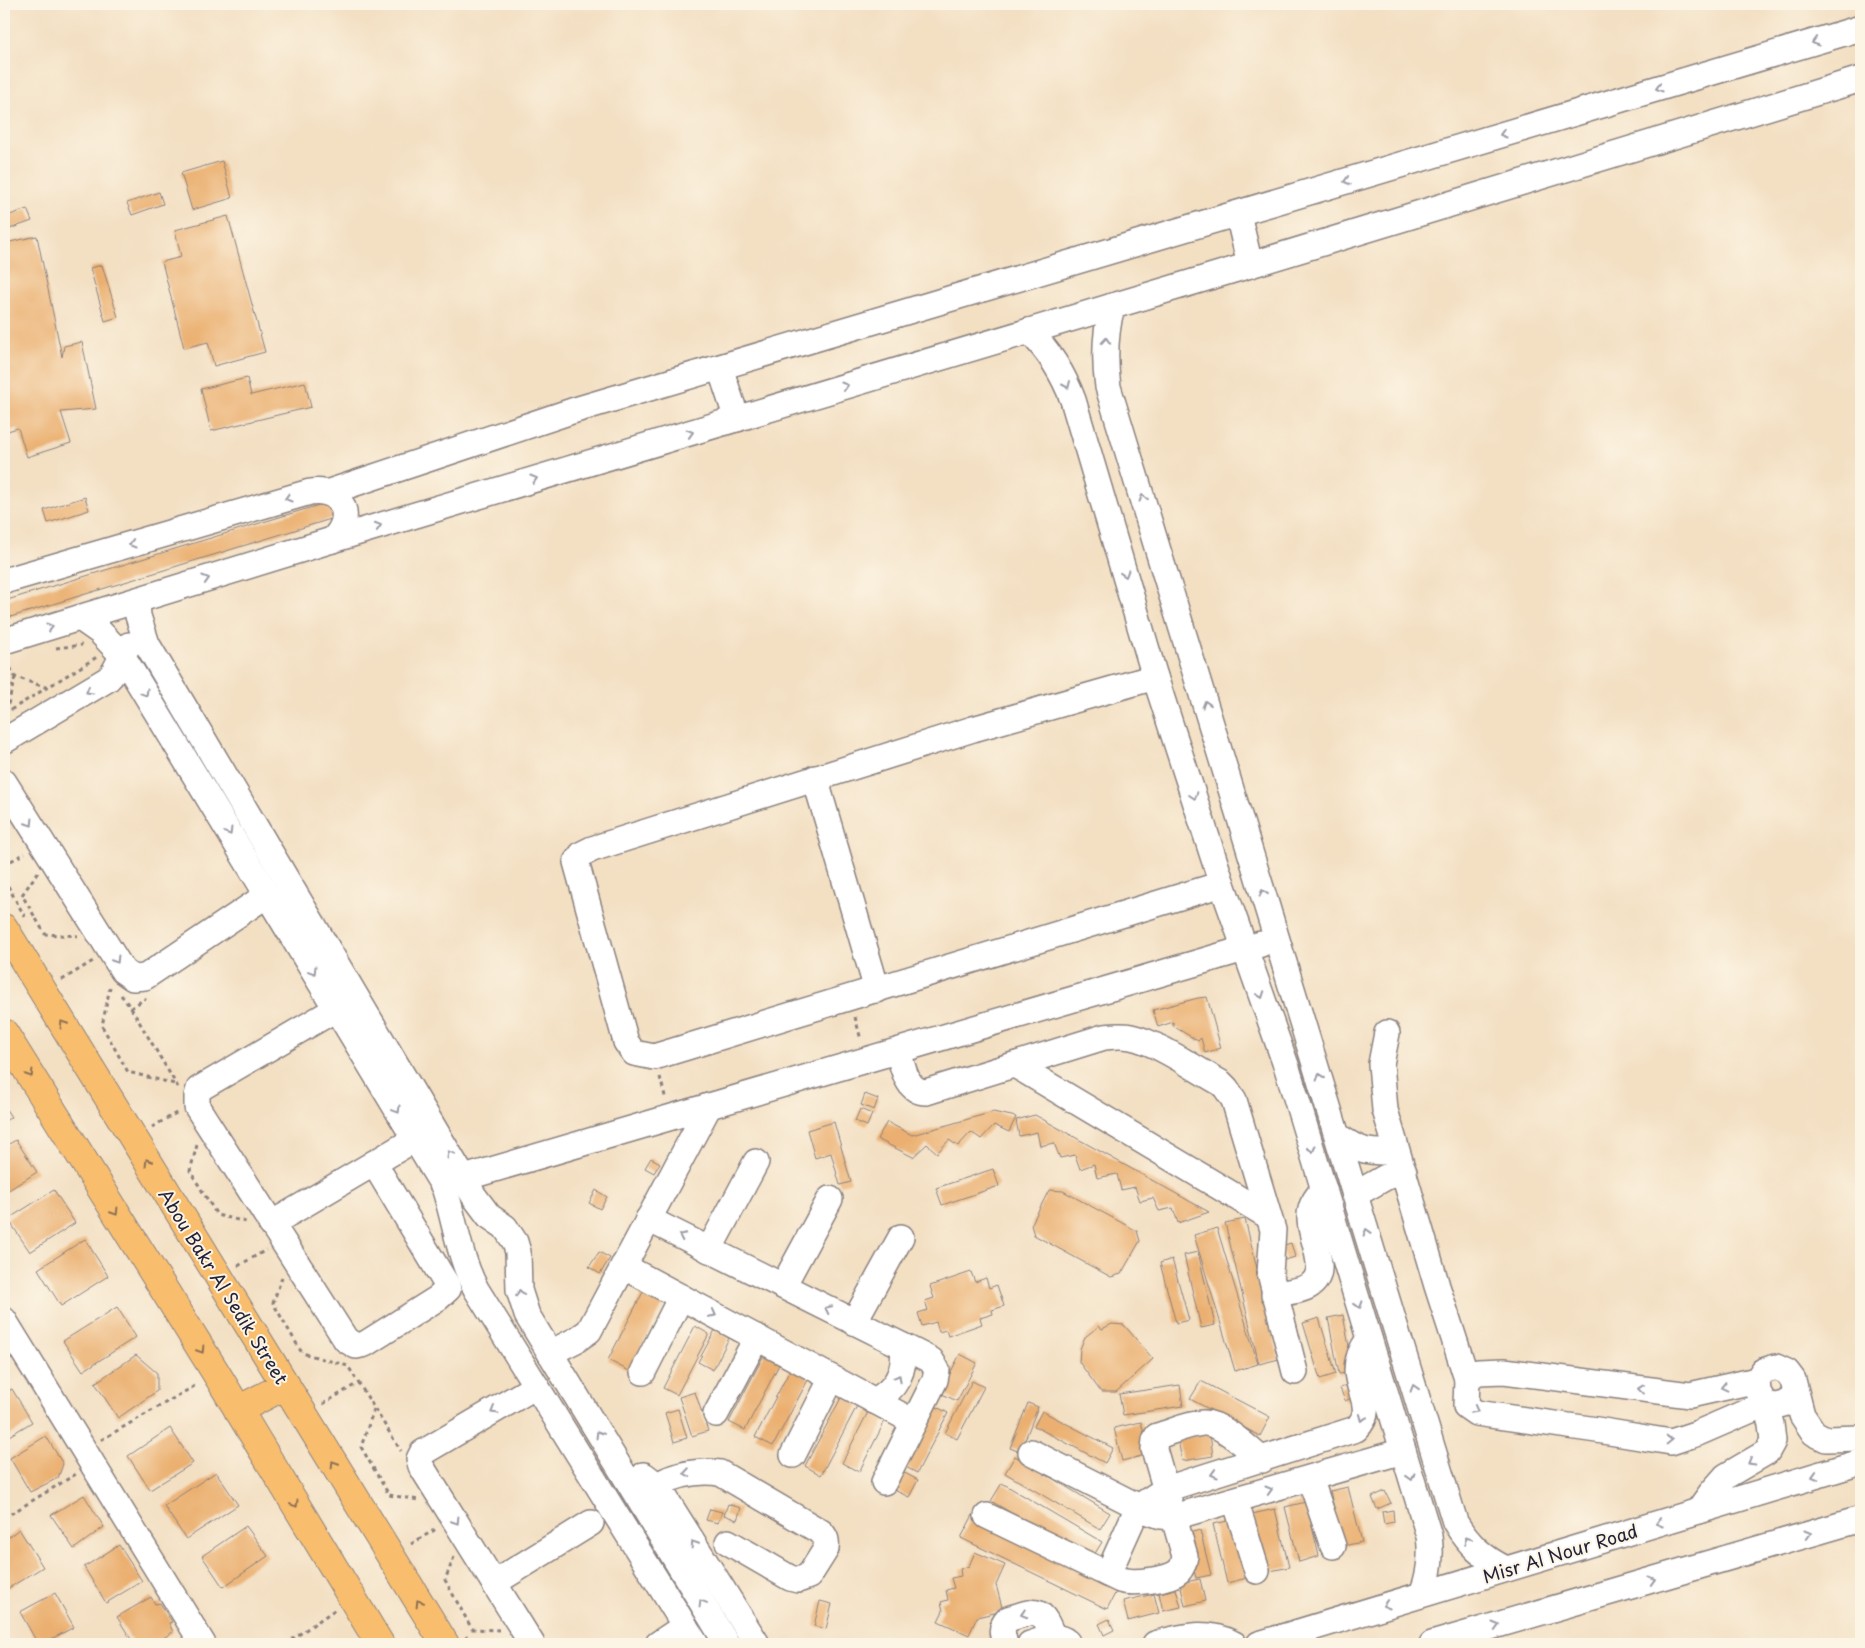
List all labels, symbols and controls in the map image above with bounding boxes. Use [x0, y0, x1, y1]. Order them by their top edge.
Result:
one-way arrow [1811, 36, 1819, 46]
one-way arrow [1655, 83, 1663, 93]
one-way arrow [1499, 129, 1508, 139]
one-way arrow [1344, 175, 1352, 185]
one-way arrow [1100, 337, 1111, 345]
one-way arrow [1061, 380, 1071, 389]
one-way arrow [841, 382, 849, 392]
one-way arrow [685, 428, 693, 438]
one-way arrow [529, 475, 538, 485]
one-way arrow [284, 492, 292, 503]
one-way arrow [1138, 495, 1148, 503]
one-way arrow [374, 521, 382, 531]
one-way arrow [128, 538, 137, 548]
one-way arrow [1119, 569, 1129, 578]
one-way arrow [201, 575, 209, 585]
one-way arrow [46, 623, 54, 633]
one-way arrow [85, 684, 94, 694]
one-way arrow [138, 688, 148, 697]
one-way arrow [1201, 700, 1211, 709]
one-way arrow [1188, 791, 1198, 800]
one-way arrow [23, 817, 33, 826]
one-way arrow [223, 827, 233, 836]
one-way arrow [1259, 889, 1269, 897]
one-way arrow [110, 955, 120, 964]
one-way arrow [307, 966, 317, 975]
one-way arrow [1255, 990, 1265, 999]
one-way arrow [59, 1020, 69, 1029]
one-way arrow [23, 1069, 33, 1078]
one-way arrow [1315, 1073, 1325, 1081]
one-way arrow [391, 1105, 401, 1114]
one-way arrow [1306, 1145, 1316, 1153]
one-way arrow [446, 1151, 456, 1160]
one-way arrow [145, 1158, 154, 1167]
street label: Abou Bakr Al Sedik Street [153, 1183, 295, 1389]
one-way arrow [109, 1207, 119, 1216]
one-way arrow [1363, 1229, 1373, 1237]
one-way arrow [679, 1233, 688, 1243]
one-way arrow [516, 1288, 526, 1297]
one-way arrow [1353, 1300, 1363, 1309]
one-way arrow [824, 1305, 833, 1315]
one-way arrow [707, 1308, 716, 1318]
one-way arrow [195, 1345, 205, 1354]
one-way arrow [891, 1375, 901, 1384]
one-way arrow [1719, 1381, 1728, 1392]
one-way arrow [1410, 1384, 1420, 1392]
one-way arrow [1637, 1384, 1645, 1395]
one-way arrow [1469, 1404, 1478, 1414]
one-way arrow [490, 1405, 499, 1415]
one-way arrow [1358, 1413, 1369, 1422]
one-way arrow [596, 1430, 606, 1439]
one-way arrow [1665, 1435, 1673, 1446]
one-way arrow [1747, 1455, 1756, 1465]
one-way arrow [331, 1461, 341, 1470]
one-way arrow [683, 1468, 692, 1478]
one-way arrow [1211, 1469, 1219, 1479]
one-way arrow [1811, 1470, 1819, 1480]
one-way arrow [1406, 1473, 1416, 1481]
one-way arrow [1264, 1486, 1272, 1496]
one-way arrow [288, 1499, 298, 1508]
one-way arrow [449, 1516, 459, 1525]
street label: Misr Al Nour Road [1479, 1517, 1641, 1589]
one-way arrow [1655, 1517, 1664, 1527]
one-way arrow [1803, 1530, 1811, 1540]
one-way arrow [1464, 1537, 1473, 1546]
one-way arrow [691, 1540, 700, 1549]
one-way arrow [1648, 1575, 1656, 1586]
one-way arrow [416, 1599, 426, 1608]
one-way arrow [699, 1599, 708, 1608]
one-way arrow [1383, 1600, 1391, 1610]
one-way arrow [1020, 1609, 1029, 1619]
one-way arrow [1491, 1621, 1500, 1631]

